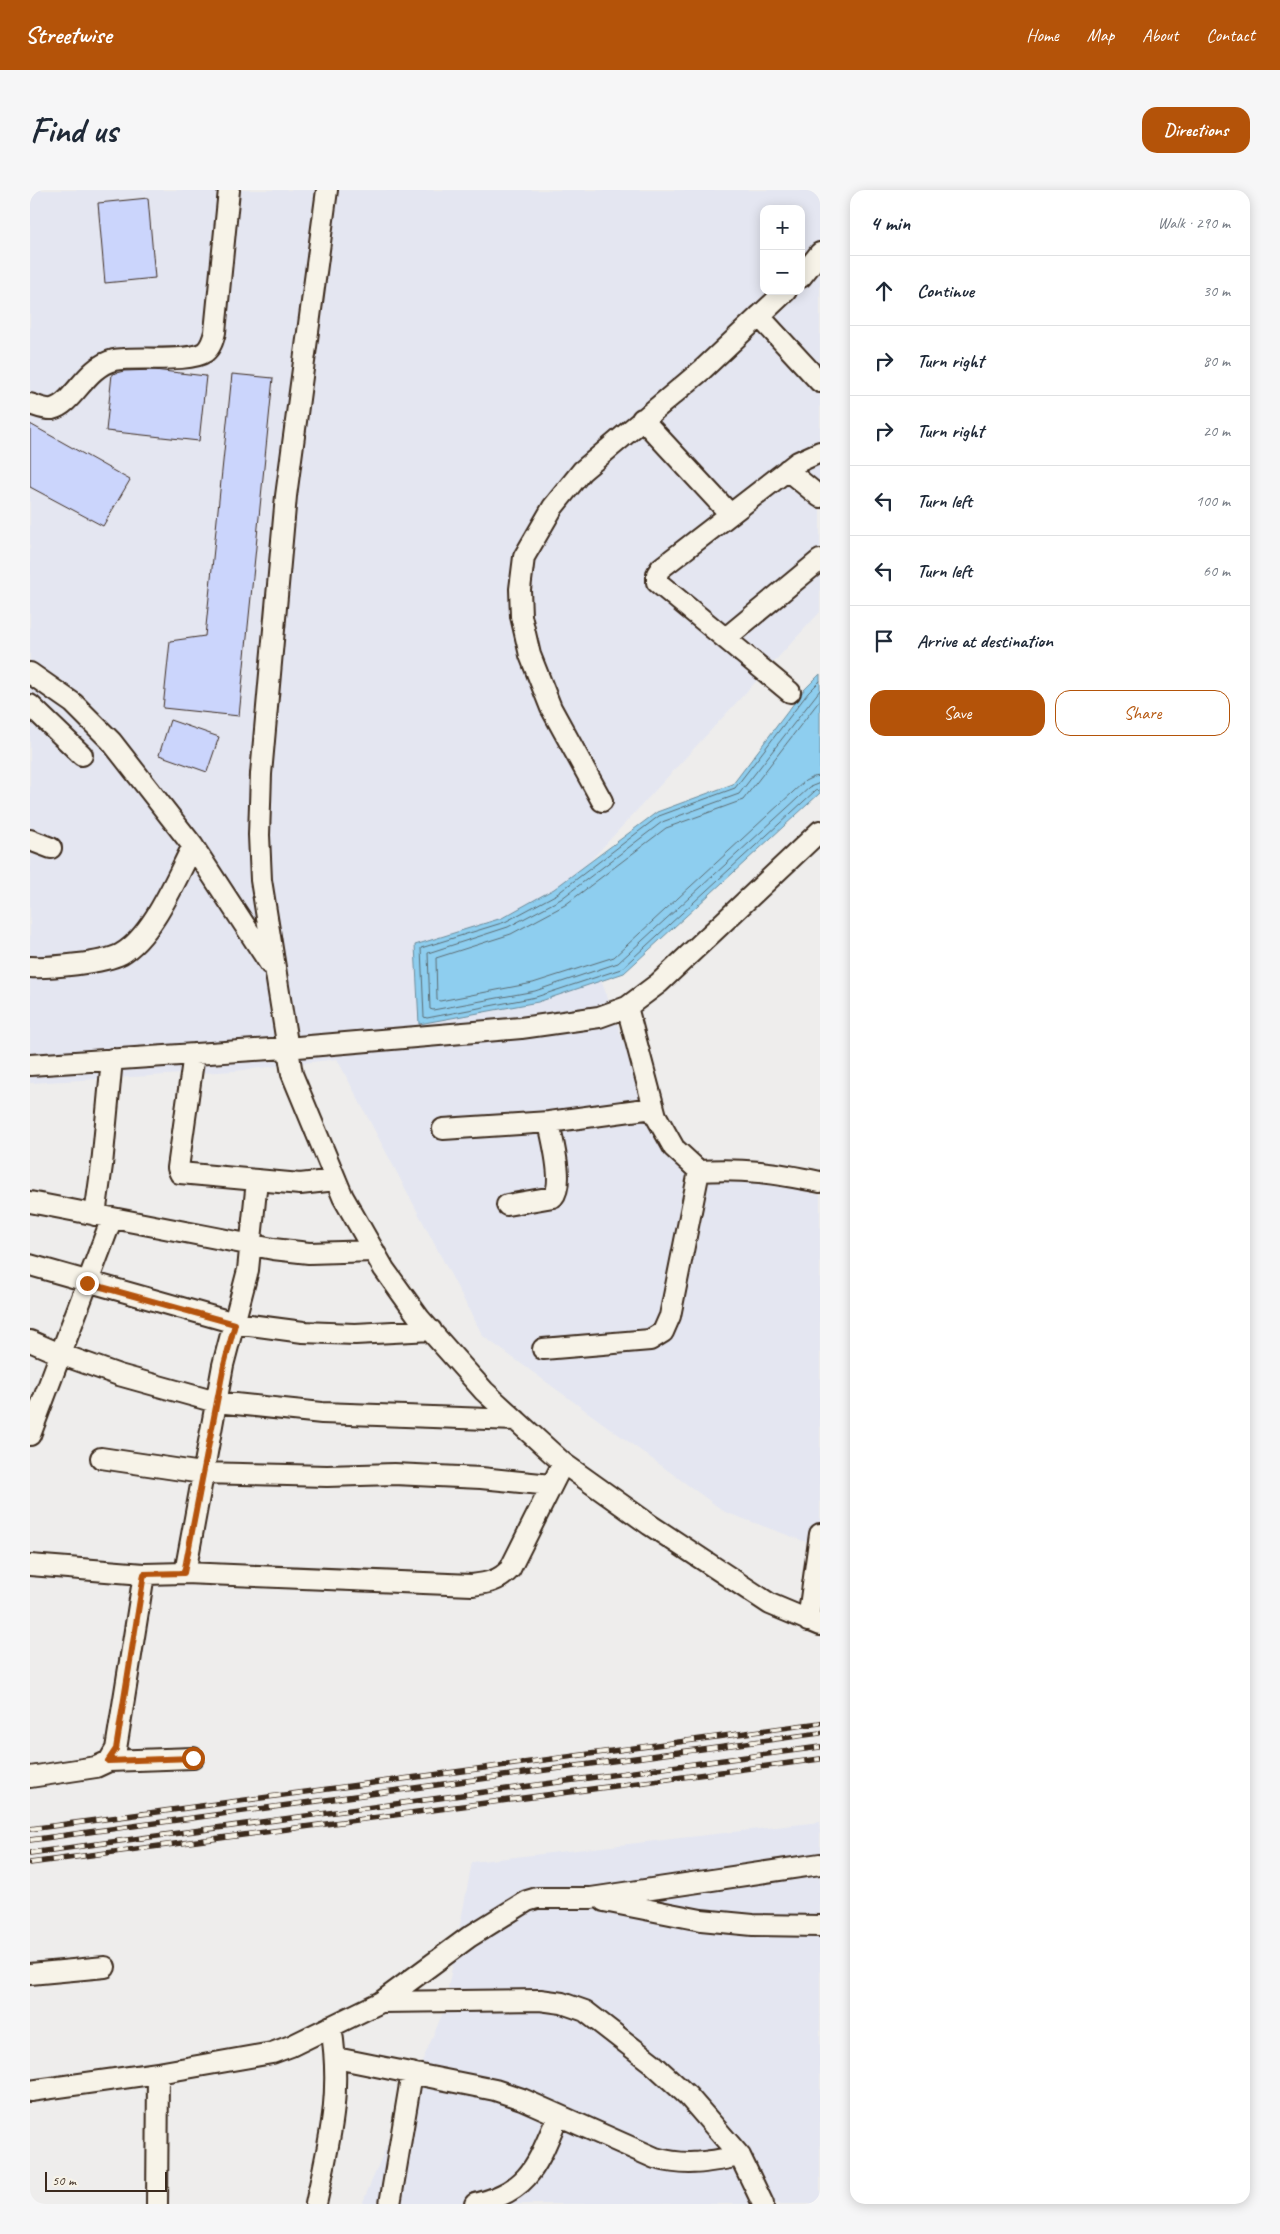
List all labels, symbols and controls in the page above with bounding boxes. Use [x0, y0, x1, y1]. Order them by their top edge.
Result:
text: Streetwise [25, 20, 111, 50]
text: Home [1026, 24, 1059, 46]
text: Map [1087, 24, 1114, 46]
text: About [1142, 24, 1178, 46]
text: Contact [1206, 24, 1255, 46]
button: Directions [1142, 107, 1250, 153]
text: Find us [30, 108, 117, 153]
map controls [760, 205, 805, 295]
button: + [760, 205, 805, 250]
text: 4 min [870, 210, 910, 236]
text: Walk · 290 m [1158, 213, 1230, 233]
button: − [760, 250, 805, 295]
icon: ahead [870, 277, 898, 305]
text: Continue [917, 279, 974, 303]
text: 30 m [1203, 281, 1230, 301]
icon: right [870, 347, 898, 375]
text: Turn right [917, 349, 984, 373]
text: 80 m [1203, 351, 1230, 371]
icon: right [870, 417, 898, 445]
text: Turn right [917, 419, 984, 443]
text: 20 m [1203, 421, 1230, 441]
icon: left [870, 487, 898, 515]
text: Turn left [917, 489, 972, 513]
text: 100 m [1196, 491, 1230, 511]
icon: left [870, 557, 898, 585]
text: Turn left [917, 559, 972, 583]
text: 60 m [1203, 561, 1230, 581]
icon: arrive [870, 627, 898, 655]
text: Arrive at destination [917, 629, 1053, 653]
button: Save [870, 690, 1045, 736]
button: Share [1055, 690, 1230, 736]
route end [76, 1272, 99, 1295]
route start [182, 1747, 205, 1770]
scale bar [45, 2169, 168, 2192]
text: 50 m [52, 2172, 76, 2189]

